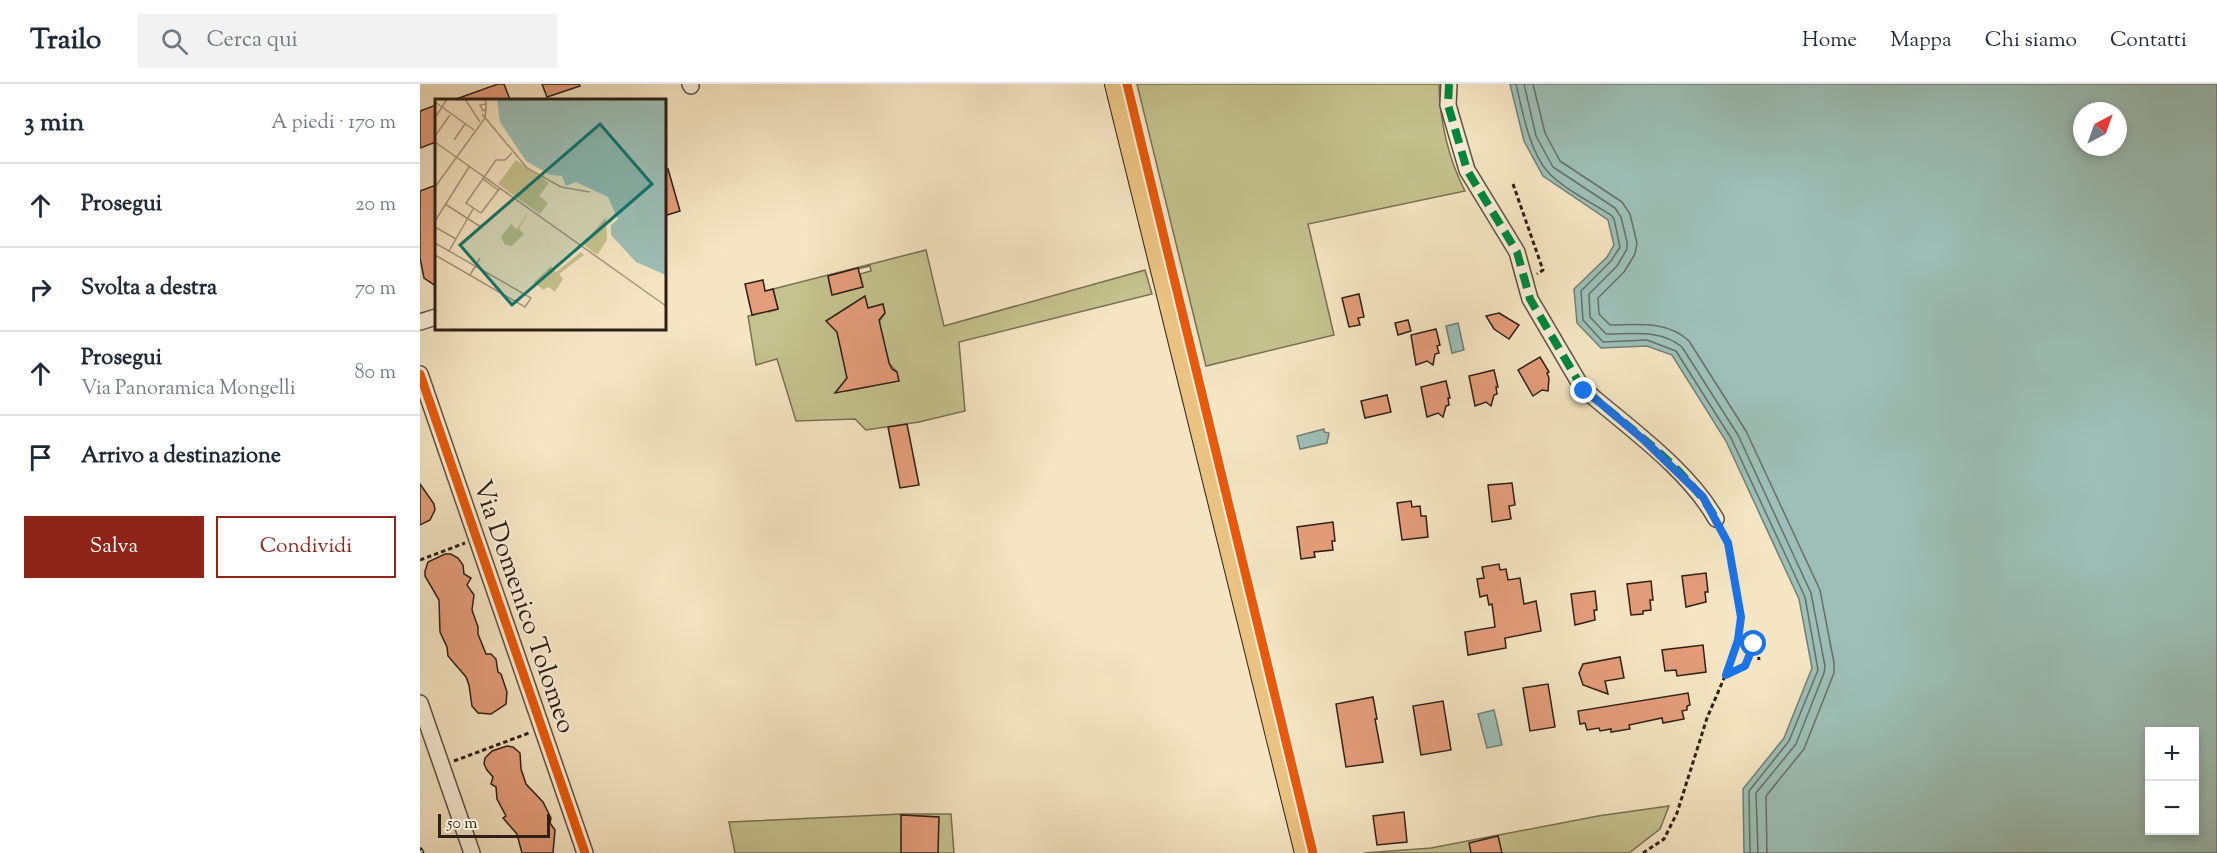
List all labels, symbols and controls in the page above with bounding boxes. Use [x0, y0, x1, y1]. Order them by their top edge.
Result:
search box [137, 14, 557, 68]
text: Trailo [30, 21, 101, 61]
icon: search [158, 25, 191, 58]
text: Cerca qui [206, 25, 298, 57]
text: Home [1802, 26, 1857, 56]
text: Mappa [1890, 26, 1952, 56]
text: Chi siamo [1985, 26, 2077, 56]
text: Contatti [2110, 26, 2187, 56]
inset map [435, 99, 666, 330]
north arrow [2073, 102, 2127, 156]
text: 3 min [24, 105, 84, 142]
text: A piedi · 170 m [271, 109, 396, 138]
icon: ahead [24, 189, 57, 222]
text: Prosegui [81, 189, 162, 221]
text: 20 m [355, 191, 396, 220]
icon: right [24, 273, 57, 306]
text: Svolta a destra [81, 273, 217, 305]
text: 70 m [355, 275, 396, 304]
text: Prosegui [81, 343, 162, 375]
icon: ahead [24, 357, 57, 390]
text: 80 m [355, 359, 396, 388]
text: Via Panoramica Mongelli [81, 375, 296, 404]
route end [1570, 377, 1596, 403]
icon: arrive [24, 441, 57, 474]
text: Arrivo a destinazione [81, 441, 281, 473]
street label: Via Domenico Tolomeo [462, 475, 584, 739]
button: Salva [24, 516, 204, 578]
button: Condividi [216, 516, 396, 578]
route start [1740, 630, 1766, 656]
map controls [2145, 727, 2199, 835]
button: + [2145, 727, 2199, 781]
button: − [2145, 781, 2199, 835]
scale bar [438, 811, 550, 838]
text: 50 m [447, 813, 478, 836]

